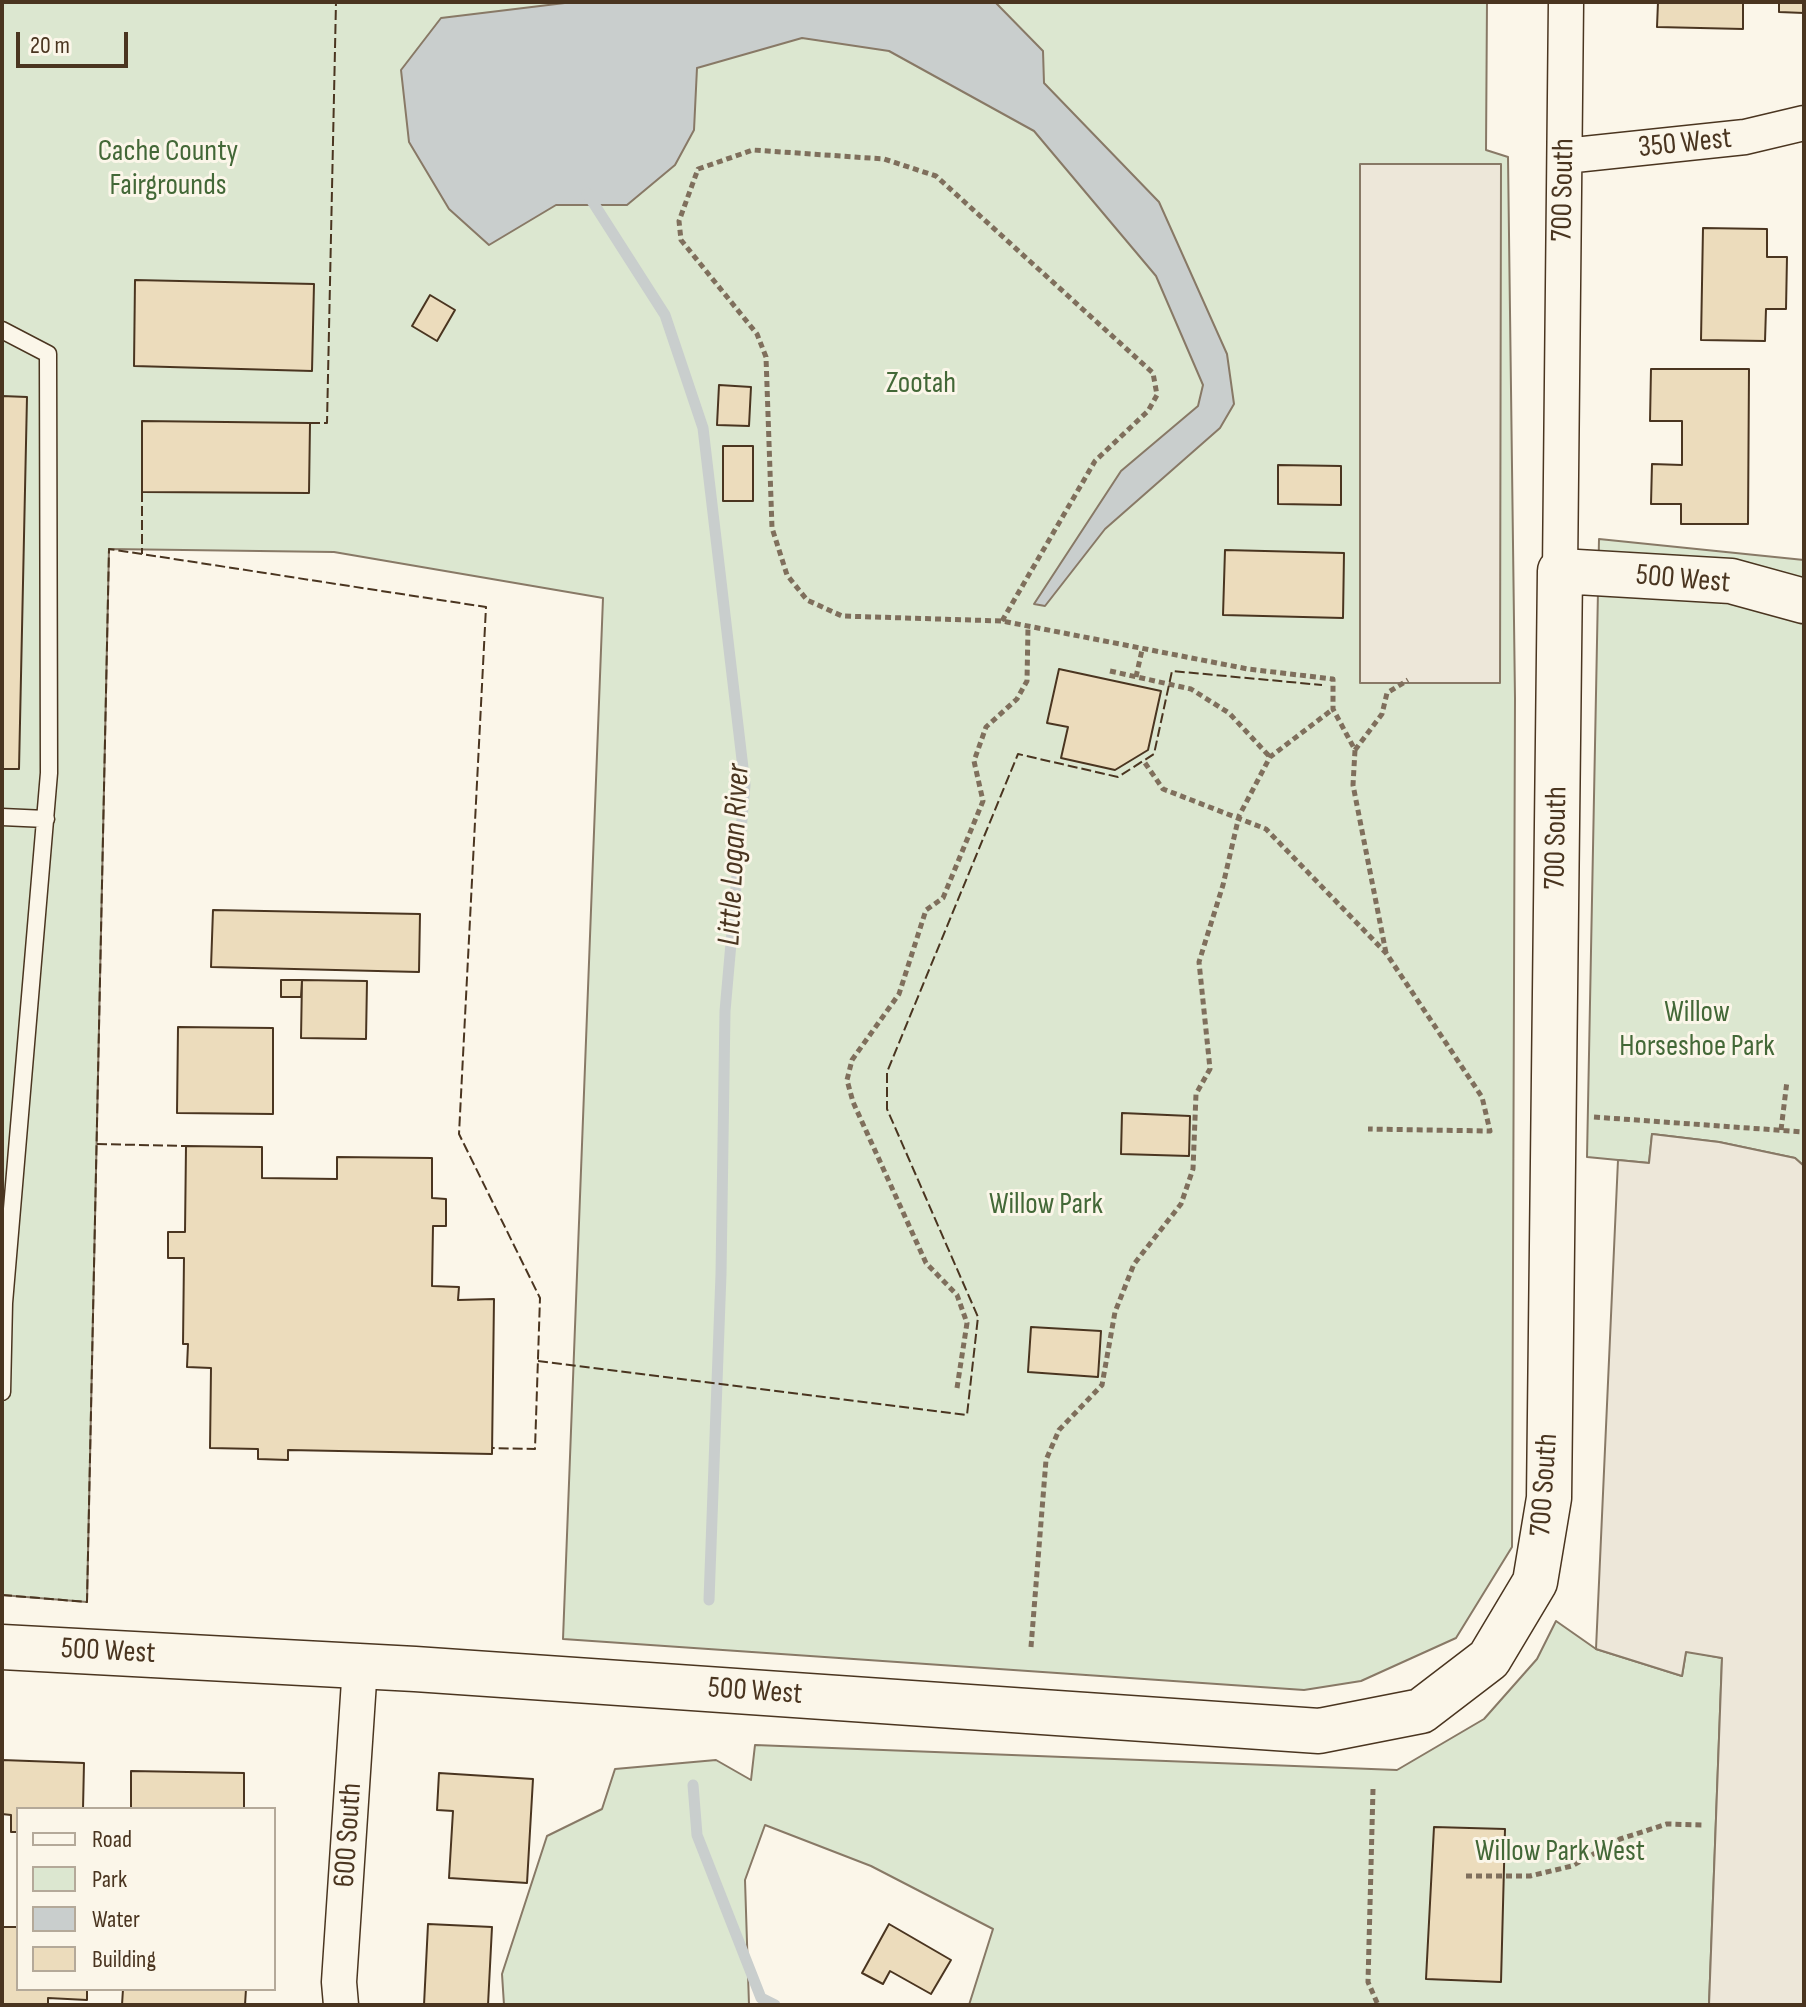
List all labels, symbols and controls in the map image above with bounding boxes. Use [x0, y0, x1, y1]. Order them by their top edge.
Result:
scale bar [20, 16, 132, 66]
text: 20 m [30, 31, 70, 60]
street label: 350 West [1637, 121, 1733, 167]
park label: Cache County Fairgrounds [98, 134, 238, 204]
street label: 700 South [1545, 138, 1583, 242]
park label: Zootah [886, 366, 956, 402]
street label: 500 West [1634, 558, 1732, 602]
water label: Little Logan River [711, 763, 759, 947]
street label: 700 South [1538, 786, 1576, 890]
park label: Willow Horseshoe Park [1619, 995, 1775, 1066]
park label: Willow Park [989, 1187, 1103, 1223]
street label: 700 South [1523, 1432, 1567, 1538]
street label: 500 West [60, 1632, 156, 1672]
street label: 500 West [707, 1671, 803, 1713]
street label: 600 South [327, 1782, 371, 1888]
legend [16, 1807, 276, 1991]
text: Road [92, 1825, 132, 1854]
park label: Willow Park West [1475, 1834, 1645, 1870]
text: Park [92, 1865, 127, 1894]
text: Water [92, 1905, 140, 1934]
text: Building [92, 1945, 156, 1974]

